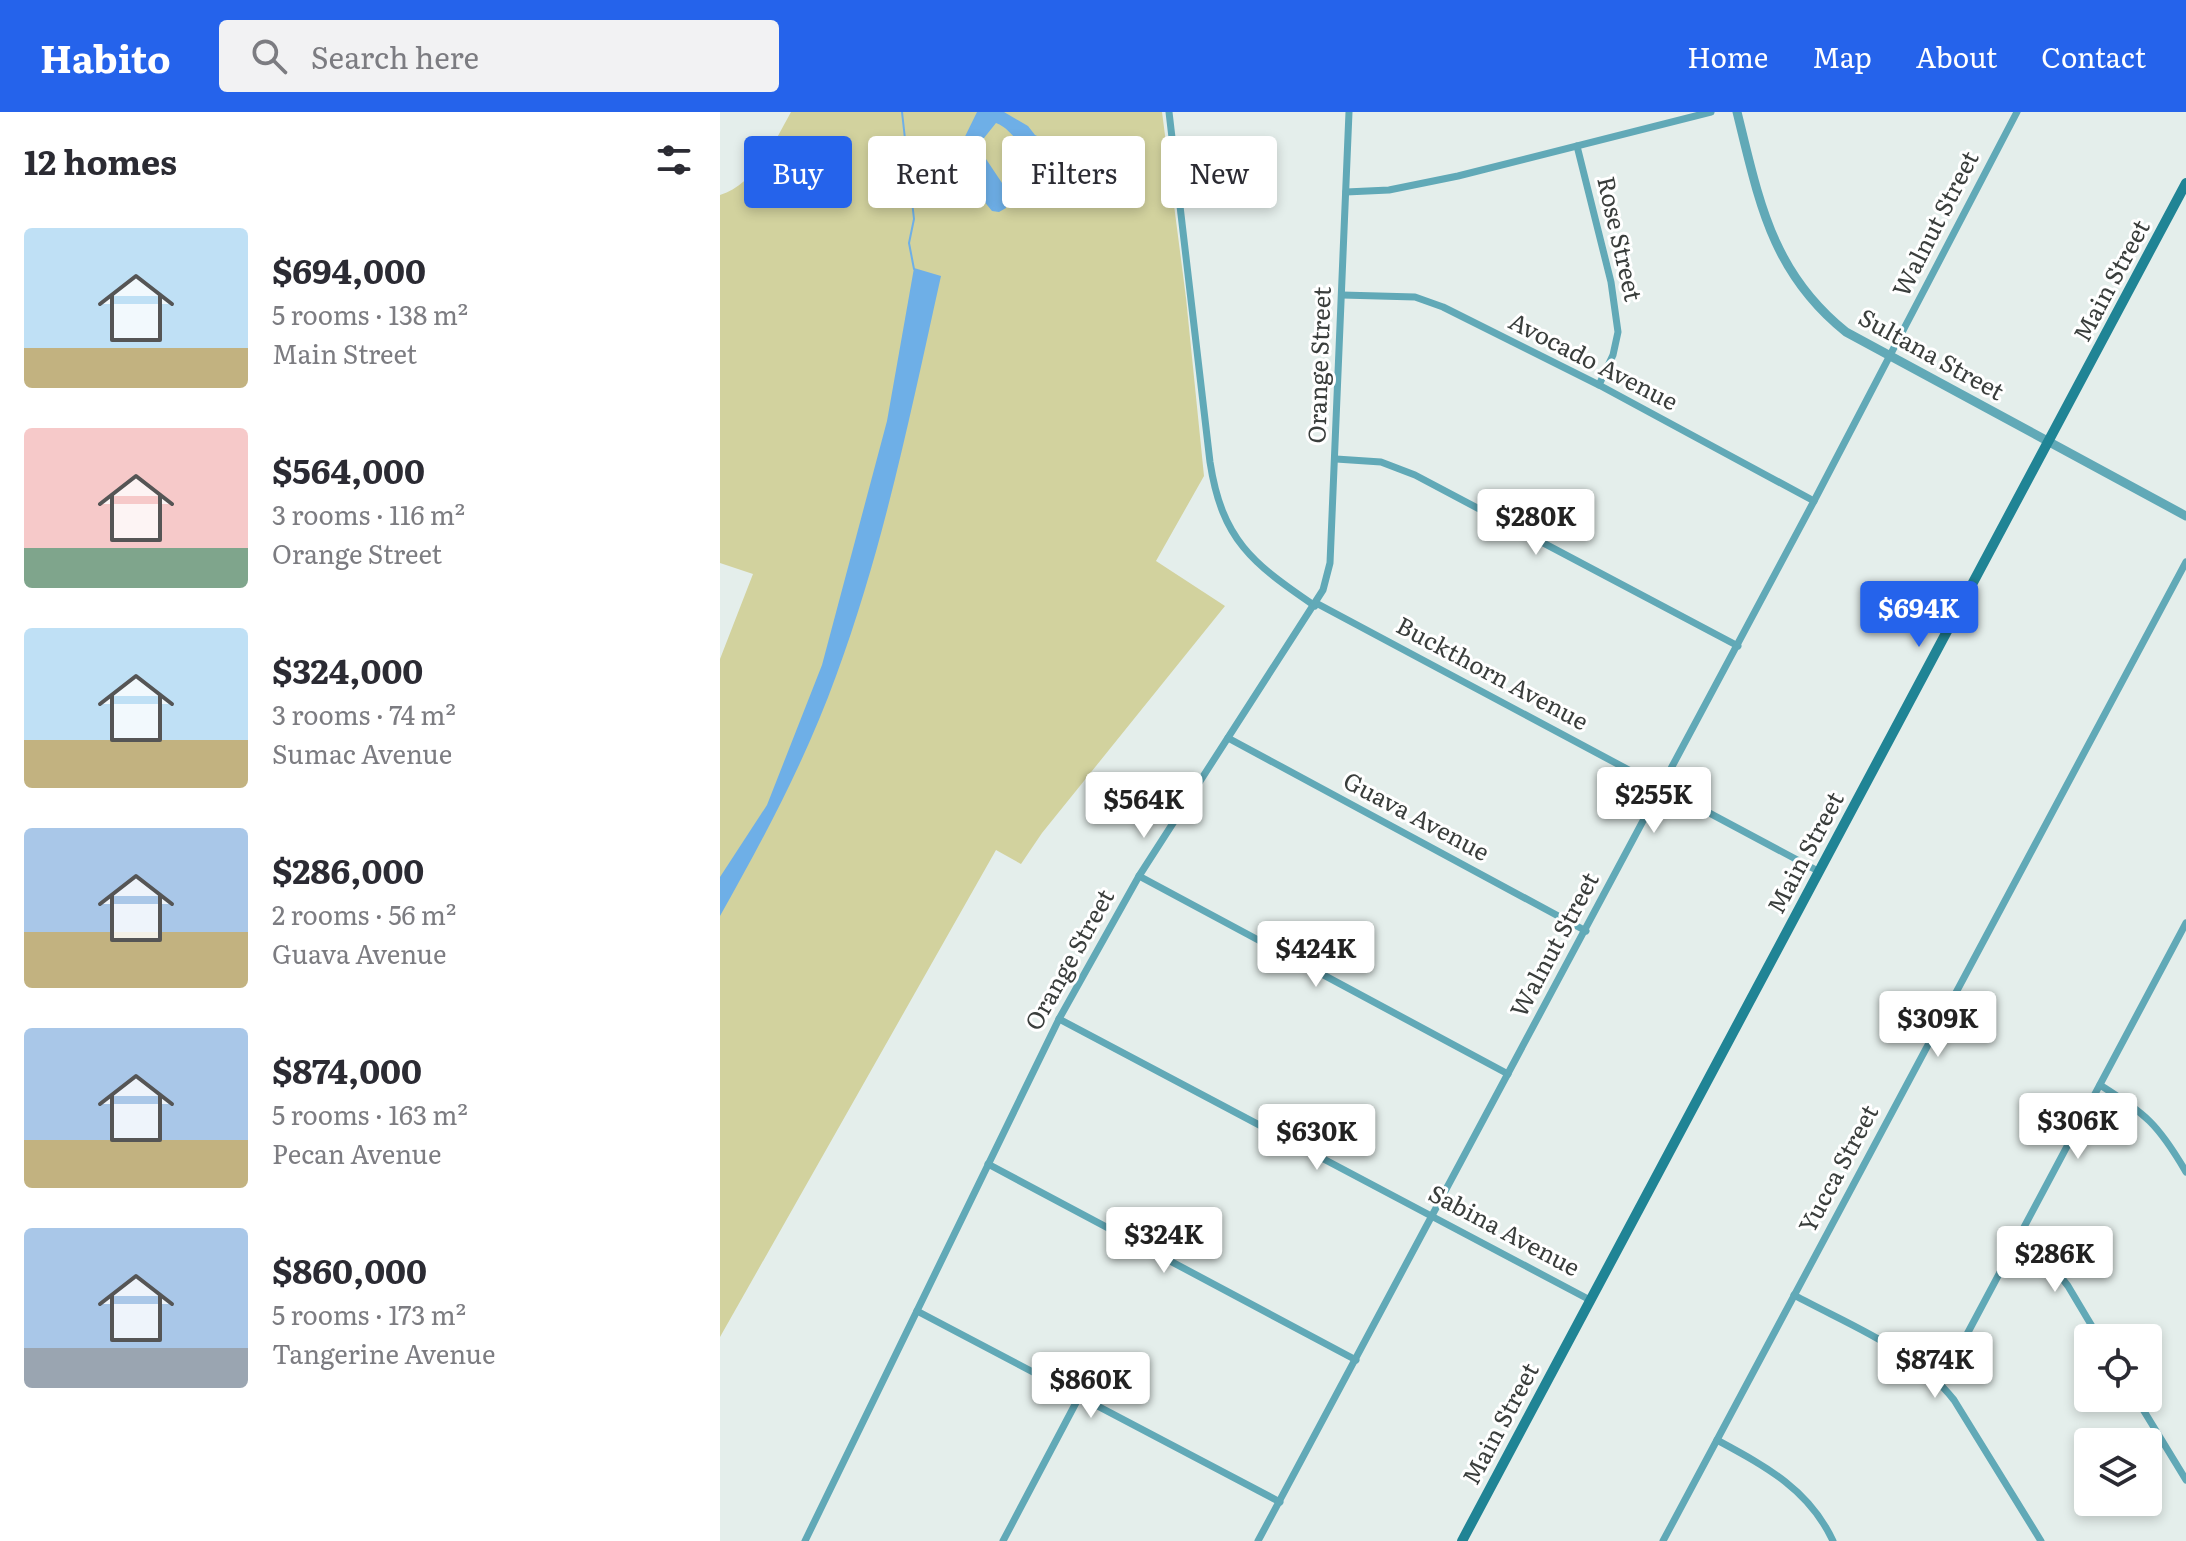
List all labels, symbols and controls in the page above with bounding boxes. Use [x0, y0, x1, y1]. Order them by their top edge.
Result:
search box [219, 20, 779, 92]
text: Habito [40, 28, 171, 85]
icon: search [247, 34, 291, 78]
text: Search here [311, 34, 479, 78]
text: Home [1687, 35, 1768, 77]
text: Map [1812, 35, 1872, 77]
text: About [1916, 35, 1997, 77]
text: Contact [2041, 35, 2146, 77]
text: 12 homes [24, 135, 177, 185]
chip: Buy [744, 136, 852, 208]
chip: Rent [868, 136, 986, 208]
chip: Filters [1002, 136, 1145, 208]
chip: New [1161, 136, 1277, 208]
icon: filters [652, 138, 696, 182]
street label: Walnut Street [1882, 144, 1986, 302]
street label: Rose Street [1590, 173, 1653, 305]
street label: Main Street [2063, 212, 2157, 347]
text: $694,000 [272, 244, 426, 294]
icon: home [88, 260, 184, 356]
street label: Orange Street [1297, 286, 1338, 444]
text: 5 rooms · 138 m² [272, 294, 468, 333]
street label: Sultana Street [1853, 298, 2012, 407]
street label: Avocado Avenue [1504, 302, 1685, 417]
text: Main Street [272, 333, 417, 372]
text: $564,000 [272, 444, 425, 494]
icon: home [88, 460, 184, 556]
pin: $280K [1480, 489, 1592, 557]
text: 3 rooms · 116 m² [272, 494, 465, 533]
text: $280K [1495, 495, 1577, 534]
text: Orange Street [272, 533, 442, 572]
pin: $694K [1863, 581, 1975, 649]
text: $694K [1878, 587, 1960, 626]
street label: Buckthorn Avenue [1391, 606, 1595, 737]
text: $324,000 [272, 644, 423, 694]
icon: home [88, 660, 184, 756]
text: 3 rooms · 74 m² [272, 694, 456, 733]
text: Sumac Avenue [272, 733, 452, 772]
street label: Guava Avenue [1338, 762, 1497, 868]
pin: $255K [1598, 767, 1710, 835]
pin: $564K [1088, 772, 1200, 840]
text: $255K [1615, 773, 1693, 812]
text: $564K [1104, 778, 1184, 817]
street label: Main Street [1757, 784, 1851, 919]
text: $286,000 [272, 844, 424, 894]
icon: home [88, 860, 184, 956]
street label: Walnut Street [1500, 865, 1606, 1023]
street label: Orange Street [1014, 881, 1121, 1036]
text: 2 rooms · 56 m² [272, 894, 456, 933]
pin: $424K [1260, 921, 1372, 989]
text: $424K [1275, 927, 1357, 966]
text: Guava Avenue [272, 933, 447, 972]
pin: $309K [1882, 991, 1994, 1059]
text: $309K [1897, 997, 1979, 1036]
text: $874,000 [272, 1044, 422, 1094]
icon: home [88, 1060, 184, 1156]
pin: $306K [2022, 1093, 2134, 1161]
text: 5 rooms · 163 m² [272, 1094, 468, 1133]
street label: Yucca Street [1788, 1097, 1885, 1238]
text: $306K [2037, 1099, 2119, 1138]
pin: $630K [1261, 1104, 1373, 1172]
text: $630K [1276, 1110, 1358, 1149]
text: Pecan Avenue [272, 1133, 442, 1172]
street label: Sabina Avenue [1423, 1174, 1587, 1283]
pin: $324K [1108, 1207, 1220, 1275]
text: $324K [1124, 1213, 1204, 1252]
pin: $286K [1999, 1226, 2111, 1294]
text: $286K [2015, 1232, 2095, 1271]
text: $860,000 [272, 1244, 427, 1294]
icon: home [88, 1260, 184, 1356]
text: 5 rooms · 173 m² [272, 1294, 466, 1333]
map controls [2074, 1324, 2162, 1516]
button: locate [2074, 1324, 2162, 1412]
pin: $874K [1879, 1332, 1991, 1400]
text: Tangerine Avenue [272, 1333, 496, 1372]
text: $874K [1896, 1338, 1974, 1377]
pin: $860K [1035, 1352, 1147, 1420]
street label: Main Street [1452, 1355, 1546, 1490]
text: $860K [1050, 1358, 1132, 1397]
button: layers [2074, 1428, 2162, 1516]

